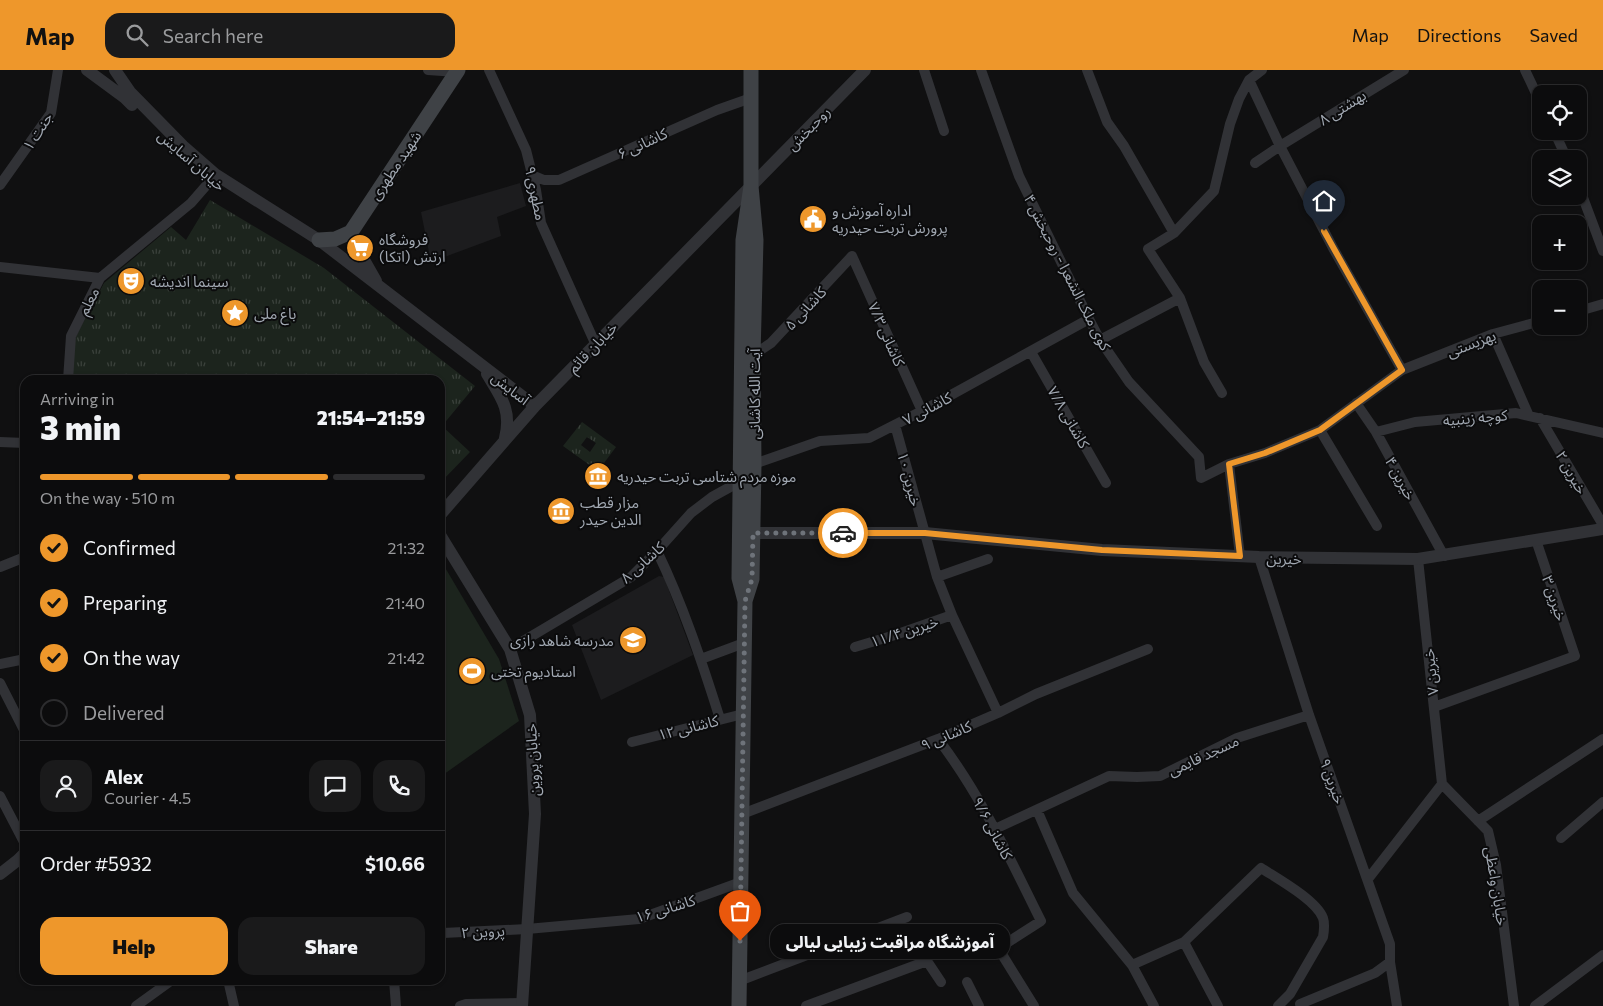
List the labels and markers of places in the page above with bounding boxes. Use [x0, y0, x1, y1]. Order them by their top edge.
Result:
pin [1303, 180, 1345, 231]
place label: اداره آموزش و پرورش تربت حیدریه [832, 201, 948, 238]
public building icon: اداره آموزش و پرورش تربت حیدریه [798, 204, 828, 234]
place label: فروشگاه ارتش (اتکا) [379, 230, 446, 266]
supermarket icon: فروشگاه ارتش (اتکا) [345, 233, 375, 263]
theatre icon: سینما اندیشه [116, 266, 146, 296]
place label: سینما اندیشه [150, 272, 229, 290]
place icon: باغ ملی [220, 298, 250, 328]
place label: باغ ملی [254, 304, 296, 326]
museum icon: موزه مردم شتاسی تربت حیدریه [583, 461, 613, 491]
place label: موزه مردم شتاسی تربت حیدریه [617, 467, 796, 488]
place label: مزار قطب الدین حیدر [579, 493, 642, 529]
museum icon: مزار قطب الدین حیدر [546, 496, 576, 526]
school or university icon: مدرسه شاهد رازی [618, 625, 648, 655]
place label: مدرسه شاهد رازی [510, 631, 614, 650]
sports icon: استادیوم تختی [457, 656, 487, 686]
place label: استادیوم تختی [491, 662, 576, 683]
pin [719, 890, 761, 941]
callout: آموزشگاه مراقبت زیبایی لیالی [770, 924, 1010, 958]

